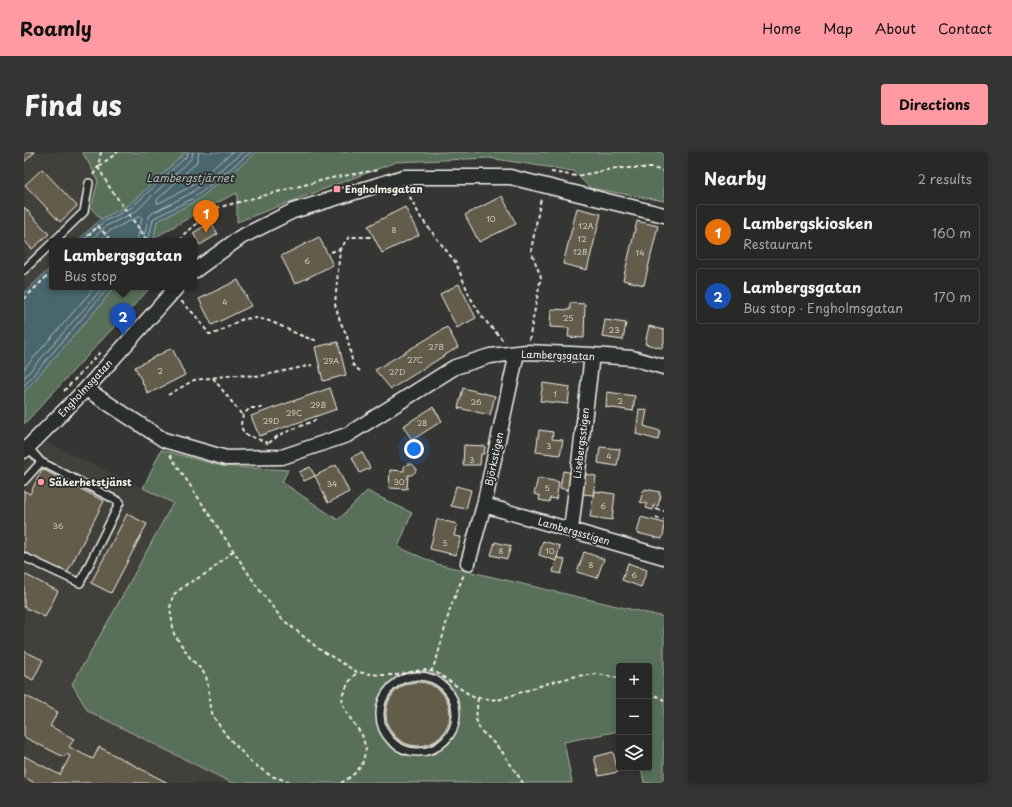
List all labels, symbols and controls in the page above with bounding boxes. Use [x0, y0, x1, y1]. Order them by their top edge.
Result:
text: Roamly [20, 14, 92, 42]
text: Home [762, 18, 801, 39]
text: Map [823, 18, 853, 39]
text: About [875, 18, 916, 39]
text: Contact [938, 18, 992, 39]
text: Find us [24, 83, 122, 126]
button: Directions [881, 84, 988, 125]
text: Nearby [704, 165, 766, 191]
water label: Lambergstjärnet [146, 169, 235, 186]
text: 2 results [918, 169, 972, 188]
place label: Engholmsgatan [345, 181, 423, 196]
marker: Engholmsgatan [332, 184, 342, 194]
pin: 1 [193, 200, 219, 233]
text: Lambergskiosken [743, 211, 873, 234]
house number: 10 [486, 213, 496, 225]
house number: 12A [578, 220, 594, 232]
text: 1 [715, 223, 721, 242]
text: 160 m [932, 223, 971, 242]
house number: 8 [392, 224, 397, 236]
house number: 12 [577, 233, 587, 245]
text: Restaurant [743, 234, 813, 253]
popup [49, 238, 197, 290]
text: Lambergsgatan [64, 243, 182, 266]
house number: 12B [573, 246, 587, 258]
house number: 14 [636, 247, 644, 259]
house number: 6 [304, 255, 310, 267]
text: Bus stop [64, 266, 117, 285]
text: Lambergsgatan [743, 275, 861, 298]
text: 2 [713, 287, 723, 306]
text: 170 m [933, 287, 971, 306]
house number: 4 [222, 296, 228, 308]
text: Bus stop · Engholmsgatan [743, 298, 903, 317]
pin: 2 [110, 303, 136, 336]
house number: 25 [563, 312, 573, 324]
house number: 23 [609, 324, 619, 336]
house number: 27B [428, 341, 444, 353]
street label: Lambergsgatan [521, 346, 595, 363]
house number: 27C [407, 354, 423, 366]
house number: 29A [323, 355, 339, 367]
street label: Engholmsgatan [54, 356, 115, 420]
house number: 2 [157, 365, 163, 377]
house number: 27D [389, 366, 406, 378]
house number: 1 [553, 388, 557, 400]
house number: 2 [617, 395, 623, 407]
house number: 26 [471, 396, 482, 408]
house number: 29B [310, 399, 326, 411]
house number: 29C [286, 407, 302, 419]
street label: Lisebergsstigen [569, 407, 592, 479]
house number: 29D [263, 415, 279, 427]
house number: 28 [417, 417, 427, 429]
street label: Björkstigen [480, 431, 507, 487]
your location [404, 439, 424, 459]
house number: 3 [546, 440, 552, 452]
house number: 4 [606, 450, 612, 462]
house number: 3 [469, 454, 475, 466]
place label: Säkerhetstjänst [49, 474, 132, 489]
house number: 30 [393, 476, 405, 488]
marker: Säkerhetstjänst [36, 477, 46, 487]
house number: 34 [327, 478, 337, 490]
house number: 5 [544, 482, 550, 494]
house number: 6 [600, 500, 606, 512]
street label: Lambergsstigen [536, 513, 612, 548]
house number: 36 [53, 520, 64, 532]
house number: 5 [442, 537, 448, 549]
house number: 8 [499, 545, 504, 557]
house number: 10 [545, 545, 555, 557]
house number: 8 [589, 559, 594, 571]
house number: 6 [631, 569, 637, 581]
map controls [616, 663, 652, 771]
button: + [616, 663, 652, 699]
button: − [616, 699, 652, 735]
button: layers [616, 735, 652, 771]

